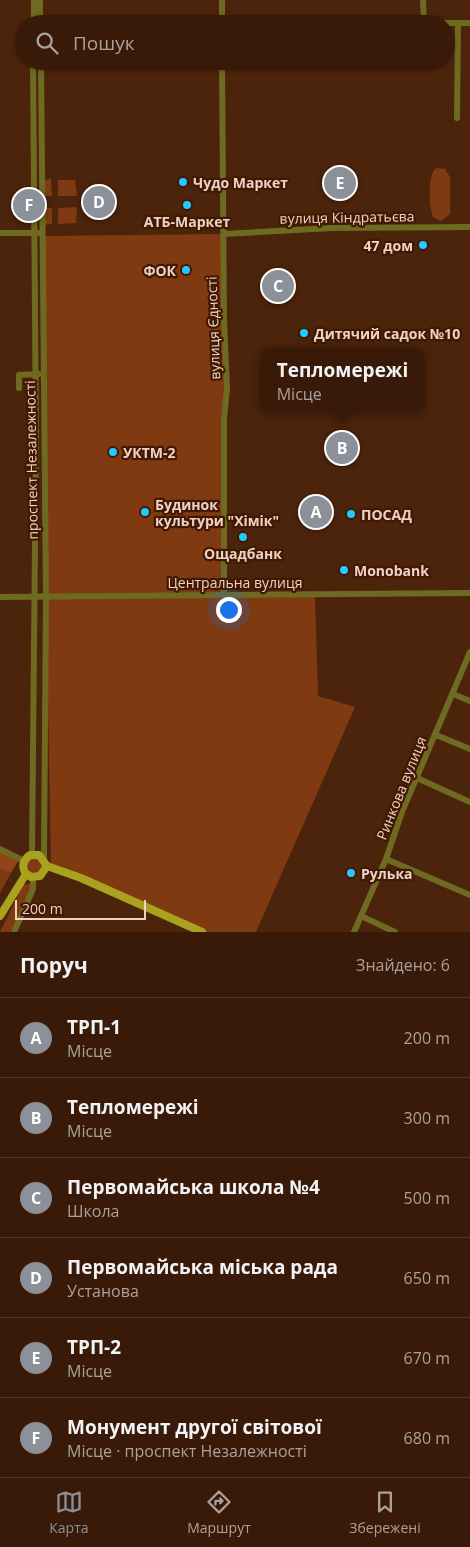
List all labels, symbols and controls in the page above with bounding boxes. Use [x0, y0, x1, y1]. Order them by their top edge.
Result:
search box [15, 15, 455, 70]
icon: search [33, 29, 61, 57]
text: Пошук [73, 30, 135, 56]
pin: E [324, 164, 356, 202]
place label: Чудо Маркет [193, 173, 288, 192]
marker: Чудо Маркет [177, 176, 189, 188]
pin: D [83, 183, 115, 221]
pin: F [13, 186, 45, 224]
marker: АТБ-Маркет [181, 199, 193, 211]
street label: вулиця Кіндратьєва [279, 206, 415, 228]
place label: АТБ-Маркет [144, 212, 230, 231]
place label: 47 дом [364, 236, 413, 255]
marker: 47 дом [417, 239, 429, 251]
place label: ФОК [143, 261, 177, 280]
marker: ФОК [180, 264, 192, 276]
pin: C [262, 267, 294, 305]
street label: вулиця Єдності [202, 276, 224, 380]
place label: Дитячий садок №10 [314, 324, 460, 343]
marker: Дитячий садок №10 [298, 327, 310, 339]
popup [260, 348, 425, 413]
text: Тепломережі [277, 357, 408, 383]
street label: проспект Незалежності [20, 380, 42, 540]
text: Місце [277, 383, 322, 405]
pin: B [326, 429, 358, 467]
place label: УКТМ-2 [123, 443, 176, 462]
marker: УКТМ-2 [107, 446, 119, 458]
pin: A [300, 493, 332, 531]
place label: Будинок культури "Хімік" [155, 495, 279, 530]
place label: ПОСАД [361, 505, 412, 524]
marker: Будинок культури "Хімік" [139, 506, 151, 518]
marker: ПОСАД [345, 508, 357, 520]
marker: Ощадбанк [237, 531, 249, 543]
place label: Ощадбанк [204, 544, 282, 563]
place label: Monobank [354, 561, 429, 580]
marker: Monobank [338, 564, 350, 576]
street label: Центральна вулиця [167, 573, 303, 592]
your location [216, 597, 242, 623]
street label: Ринкова вулиця [372, 734, 430, 842]
place label: Рулька [361, 864, 413, 883]
marker: Рулька [345, 867, 357, 879]
scale bar [15, 897, 146, 920]
text: 200 m [22, 899, 63, 918]
text: Поруч [20, 951, 88, 979]
text: Знайдено: 6 [356, 954, 450, 976]
text: ТРП-1 [67, 1014, 121, 1040]
text: A [30, 1027, 42, 1049]
text: 200 m [404, 1027, 450, 1049]
text: Місце [67, 1040, 112, 1062]
text: Тепломережі [67, 1094, 199, 1120]
text: B [31, 1107, 41, 1129]
text: 300 m [404, 1107, 450, 1129]
text: Місце [67, 1120, 112, 1142]
text: Первомайська школа №4 [67, 1174, 320, 1200]
text: C [31, 1187, 41, 1209]
text: 500 m [404, 1187, 450, 1209]
text: Школа [67, 1200, 119, 1222]
text: Первомайська мiська рада [67, 1254, 338, 1280]
text: D [30, 1267, 42, 1289]
text: 650 m [404, 1267, 450, 1289]
text: Установа [67, 1280, 139, 1302]
text: ТРП-2 [67, 1334, 121, 1360]
text: E [32, 1347, 40, 1369]
text: 670 m [404, 1347, 450, 1369]
text: Місце [67, 1360, 112, 1382]
text: Монумент другої світової [67, 1414, 322, 1440]
text: F [32, 1427, 40, 1449]
text: 680 m [404, 1427, 450, 1449]
text: Місце · проспект Незалежності [67, 1440, 307, 1462]
tab: Карта [49, 1488, 89, 1537]
tab: Маршрут [187, 1488, 251, 1537]
tab: Збережені [349, 1488, 421, 1537]

